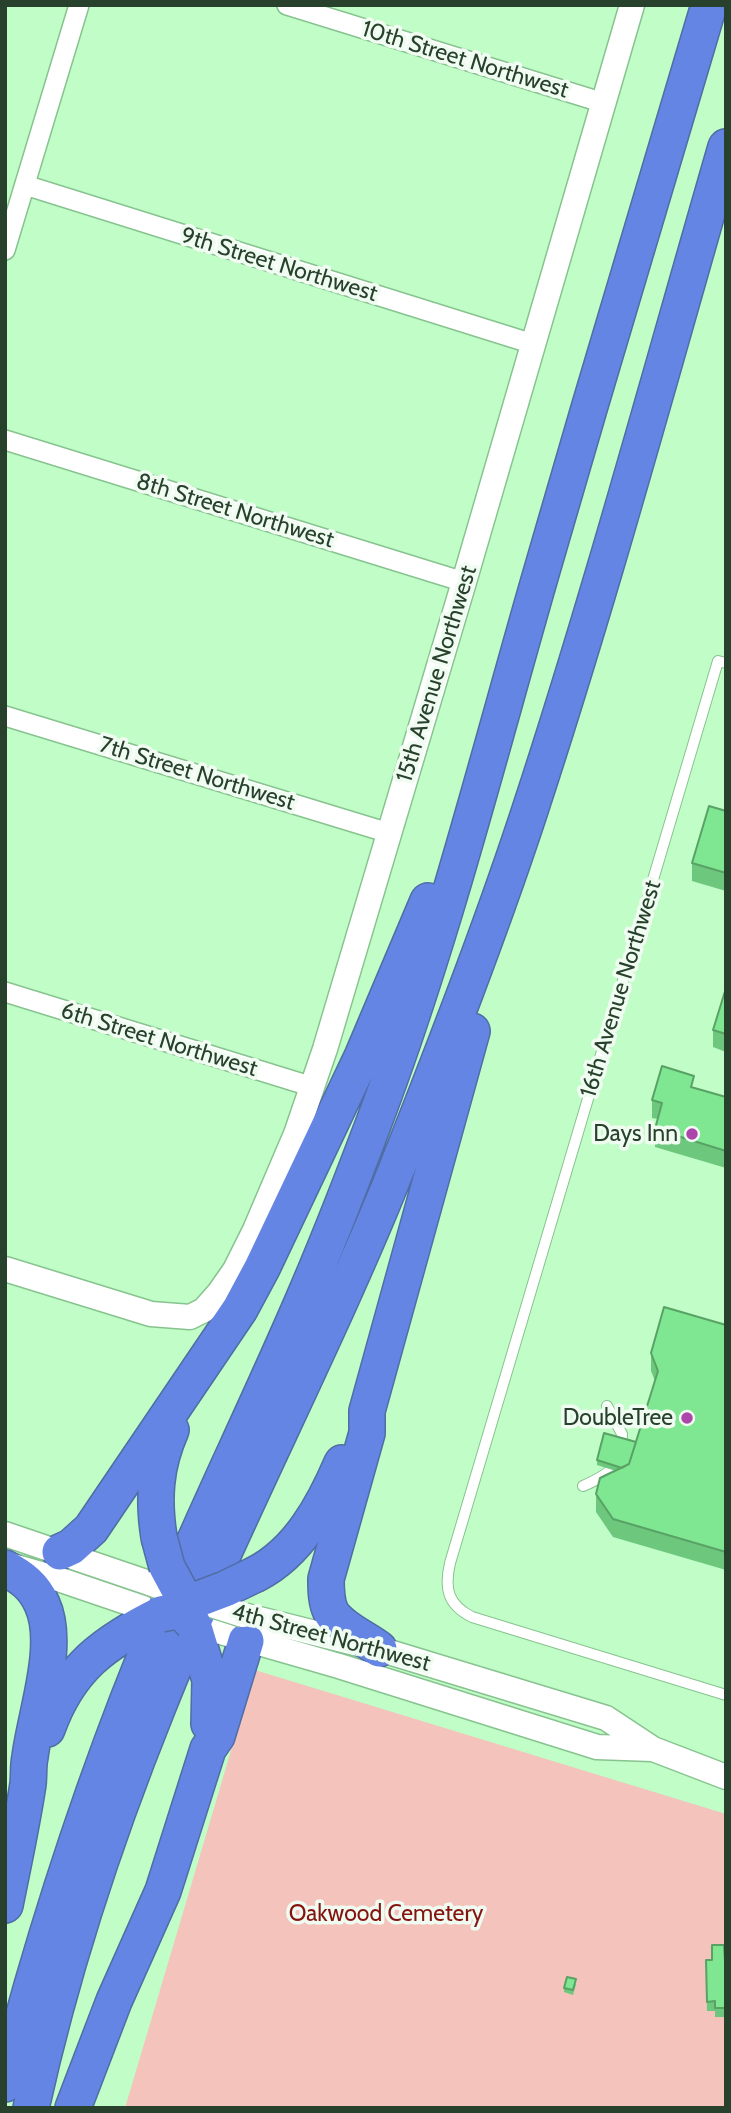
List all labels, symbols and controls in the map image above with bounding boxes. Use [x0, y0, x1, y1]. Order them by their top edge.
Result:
street label: 10th Street Northwest [358, 15, 572, 105]
street label: 9th Street Northwest [177, 222, 381, 308]
street label: 8th Street Northwest [133, 468, 337, 554]
street label: 15th Avenue Northwest [391, 562, 483, 786]
street label: 7th Street Northwest [96, 731, 298, 817]
street label: 16th Avenue Northwest [575, 877, 667, 1101]
street label: 6th Street Northwest [57, 997, 261, 1083]
place label: Days Inn [593, 1120, 678, 1148]
marker: Days Inn [684, 1126, 700, 1142]
place label: DoubleTree [563, 1404, 673, 1432]
marker: DoubleTree [679, 1410, 695, 1426]
street label: 4th Street Northwest [229, 1598, 433, 1678]
park label: Oakwood Cemetery [289, 1900, 483, 1928]

